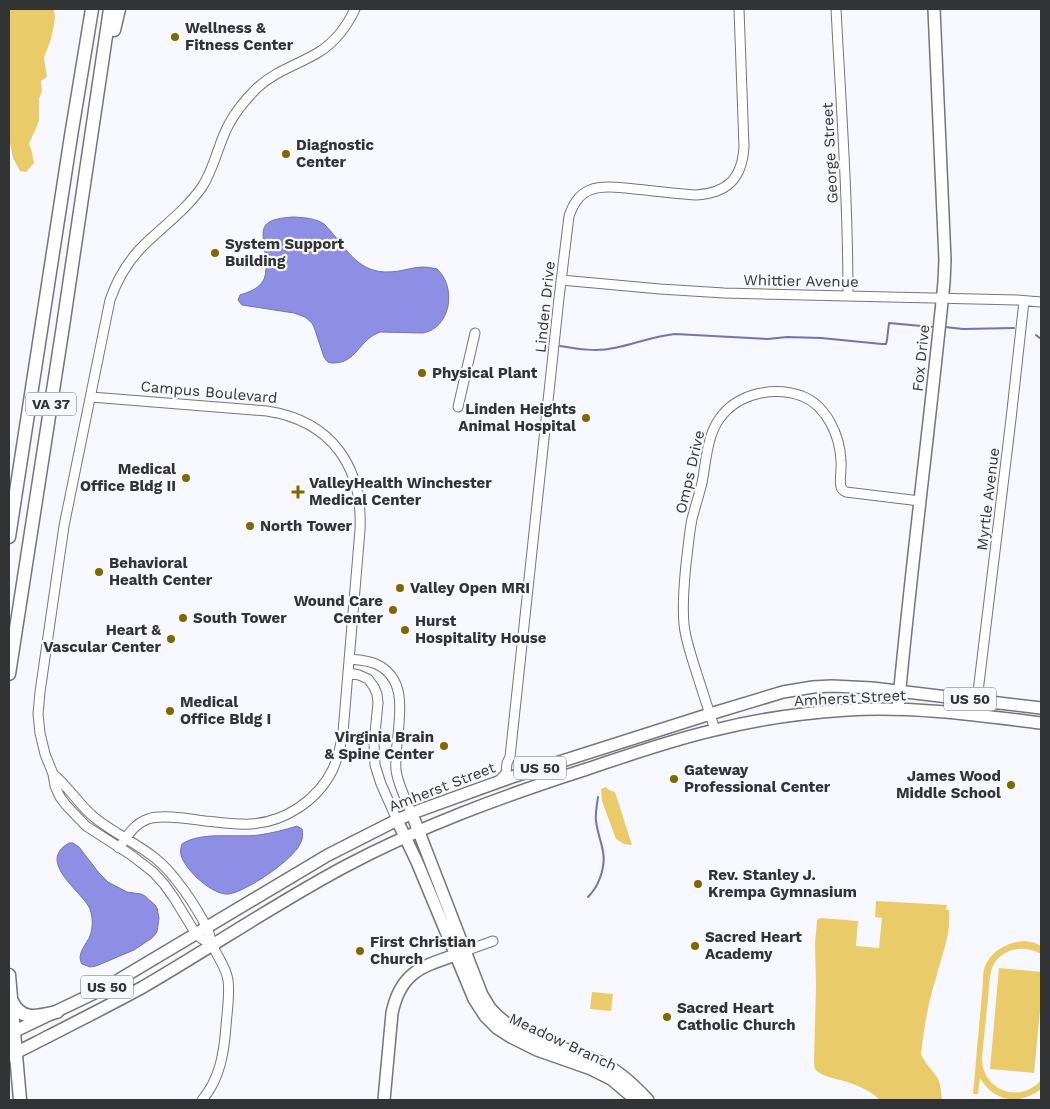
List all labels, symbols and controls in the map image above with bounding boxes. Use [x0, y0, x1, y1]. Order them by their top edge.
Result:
place label: Wellness & Fitness Center [185, 19, 294, 54]
marker: Wellness & Fitness Center [169, 31, 181, 43]
street label: George Street [818, 101, 842, 204]
place label: Diagnostic Center [296, 136, 374, 171]
marker: Diagnostic Center [280, 148, 292, 160]
place label: System Support Building [225, 235, 344, 270]
marker: System Support Building [209, 247, 221, 259]
street label: Linden Drive [531, 260, 559, 354]
street label: Whittier Avenue [743, 271, 859, 291]
street label: Fox Drive [909, 324, 933, 392]
place label: Physical Plant [432, 364, 538, 382]
marker: Physical Plant [416, 367, 428, 379]
street label: Campus Boulevard [140, 377, 278, 407]
road number: VA 37 [26, 392, 76, 416]
place label: Linden Heights Animal Hospital [458, 400, 576, 435]
marker: Linden Heights Animal Hospital [580, 412, 592, 424]
street label: Omps Drive [672, 428, 708, 516]
street label: Myrtle Avenue [973, 447, 1003, 551]
place label: Medical Office Bldg II [80, 460, 176, 495]
marker: Medical Office Bldg II [180, 472, 192, 484]
place label: ValleyHealth Winchester Medical Center [309, 474, 492, 509]
marker: ValleyHealth Winchester Medical Center [291, 485, 305, 499]
place label: North Tower [260, 517, 353, 535]
marker: North Tower [244, 520, 256, 532]
place label: Behavioral Health Center [109, 554, 213, 589]
marker: Behavioral Health Center [93, 566, 105, 578]
place label: Valley Open MRI [410, 579, 530, 597]
marker: Valley Open MRI [394, 582, 406, 594]
place label: Wound Care Center [294, 592, 384, 627]
marker: Wound Care Center [387, 604, 399, 616]
place label: South Tower [193, 609, 287, 627]
marker: South Tower [177, 612, 189, 624]
place label: Hurst Hospitality House [415, 612, 547, 647]
place label: Heart & Vascular Center [43, 621, 162, 656]
marker: Hurst Hospitality House [399, 624, 411, 636]
marker: Heart & Vascular Center [165, 633, 177, 645]
street label: Amherst Street [793, 686, 907, 710]
road number: US 50 [944, 688, 996, 711]
place label: Medical Office Bldg I [180, 693, 271, 728]
marker: Medical Office Bldg I [164, 705, 176, 717]
place label: Virginia Brain & Spine Center [324, 728, 435, 763]
marker: Virginia Brain & Spine Center [438, 740, 450, 752]
road number: US 50 [514, 756, 566, 780]
street label: Amherst Street [386, 758, 498, 816]
place label: Gateway Professional Center [684, 761, 831, 796]
place label: James Wood Middle School [896, 767, 1001, 802]
marker: Gateway Professional Center [668, 773, 680, 785]
marker: James Wood Middle School [1005, 779, 1017, 791]
place label: Rev. Stanley J. Krempa Gymnasium [708, 866, 857, 901]
marker: Rev. Stanley J. Krempa Gymnasium [692, 878, 704, 890]
place label: Sacred Heart Academy [705, 928, 802, 963]
place label: First Christian Church [370, 933, 476, 968]
marker: Sacred Heart Academy [689, 940, 701, 952]
marker: First Christian Church [354, 945, 366, 957]
road number: US 50 [81, 976, 133, 999]
place label: Sacred Heart Catholic Church [677, 999, 796, 1034]
street label: Meadow Branch [506, 1009, 620, 1075]
marker: Sacred Heart Catholic Church [661, 1011, 673, 1023]

